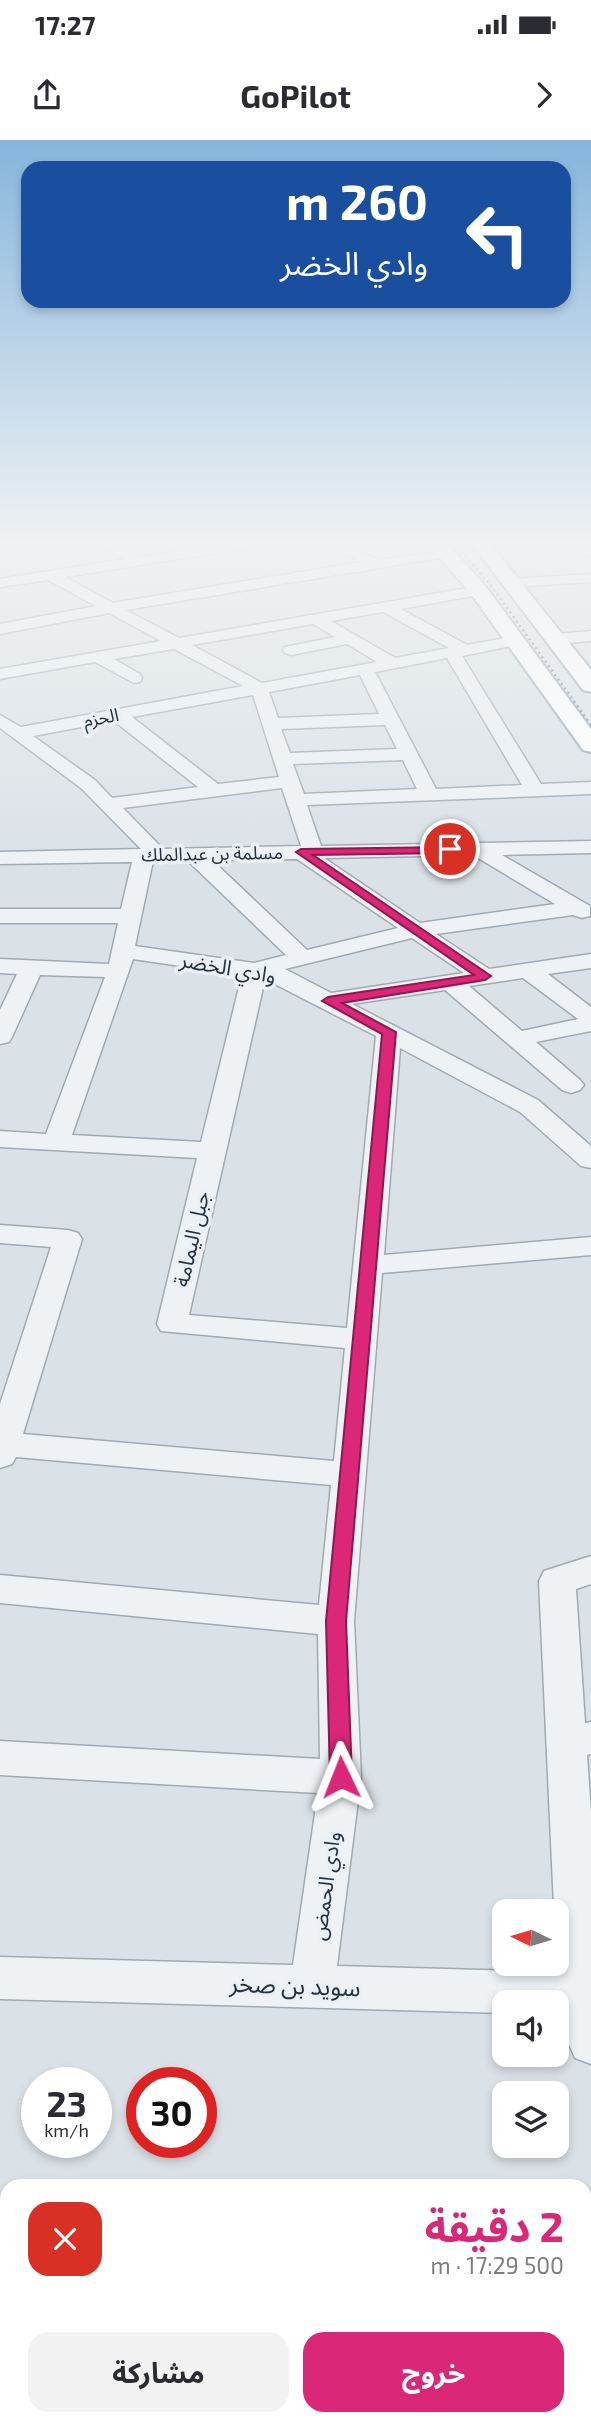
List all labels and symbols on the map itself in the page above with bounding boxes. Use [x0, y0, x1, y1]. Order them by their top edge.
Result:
street label: الحزم [81, 703, 121, 735]
pin [420, 819, 480, 879]
street label: مسلمة بن عبدالملك [141, 841, 283, 866]
street label: وادي الخضر [176, 946, 278, 992]
street label: جبل اليمامة [167, 1188, 215, 1289]
position arrow [304, 1740, 378, 1814]
street label: وادي الحمض [305, 1830, 349, 1942]
north arrow [492, 1899, 569, 1976]
street label: سويد بن صخر [228, 1968, 361, 2002]
speed limit sign: 30 [126, 2067, 217, 2158]

